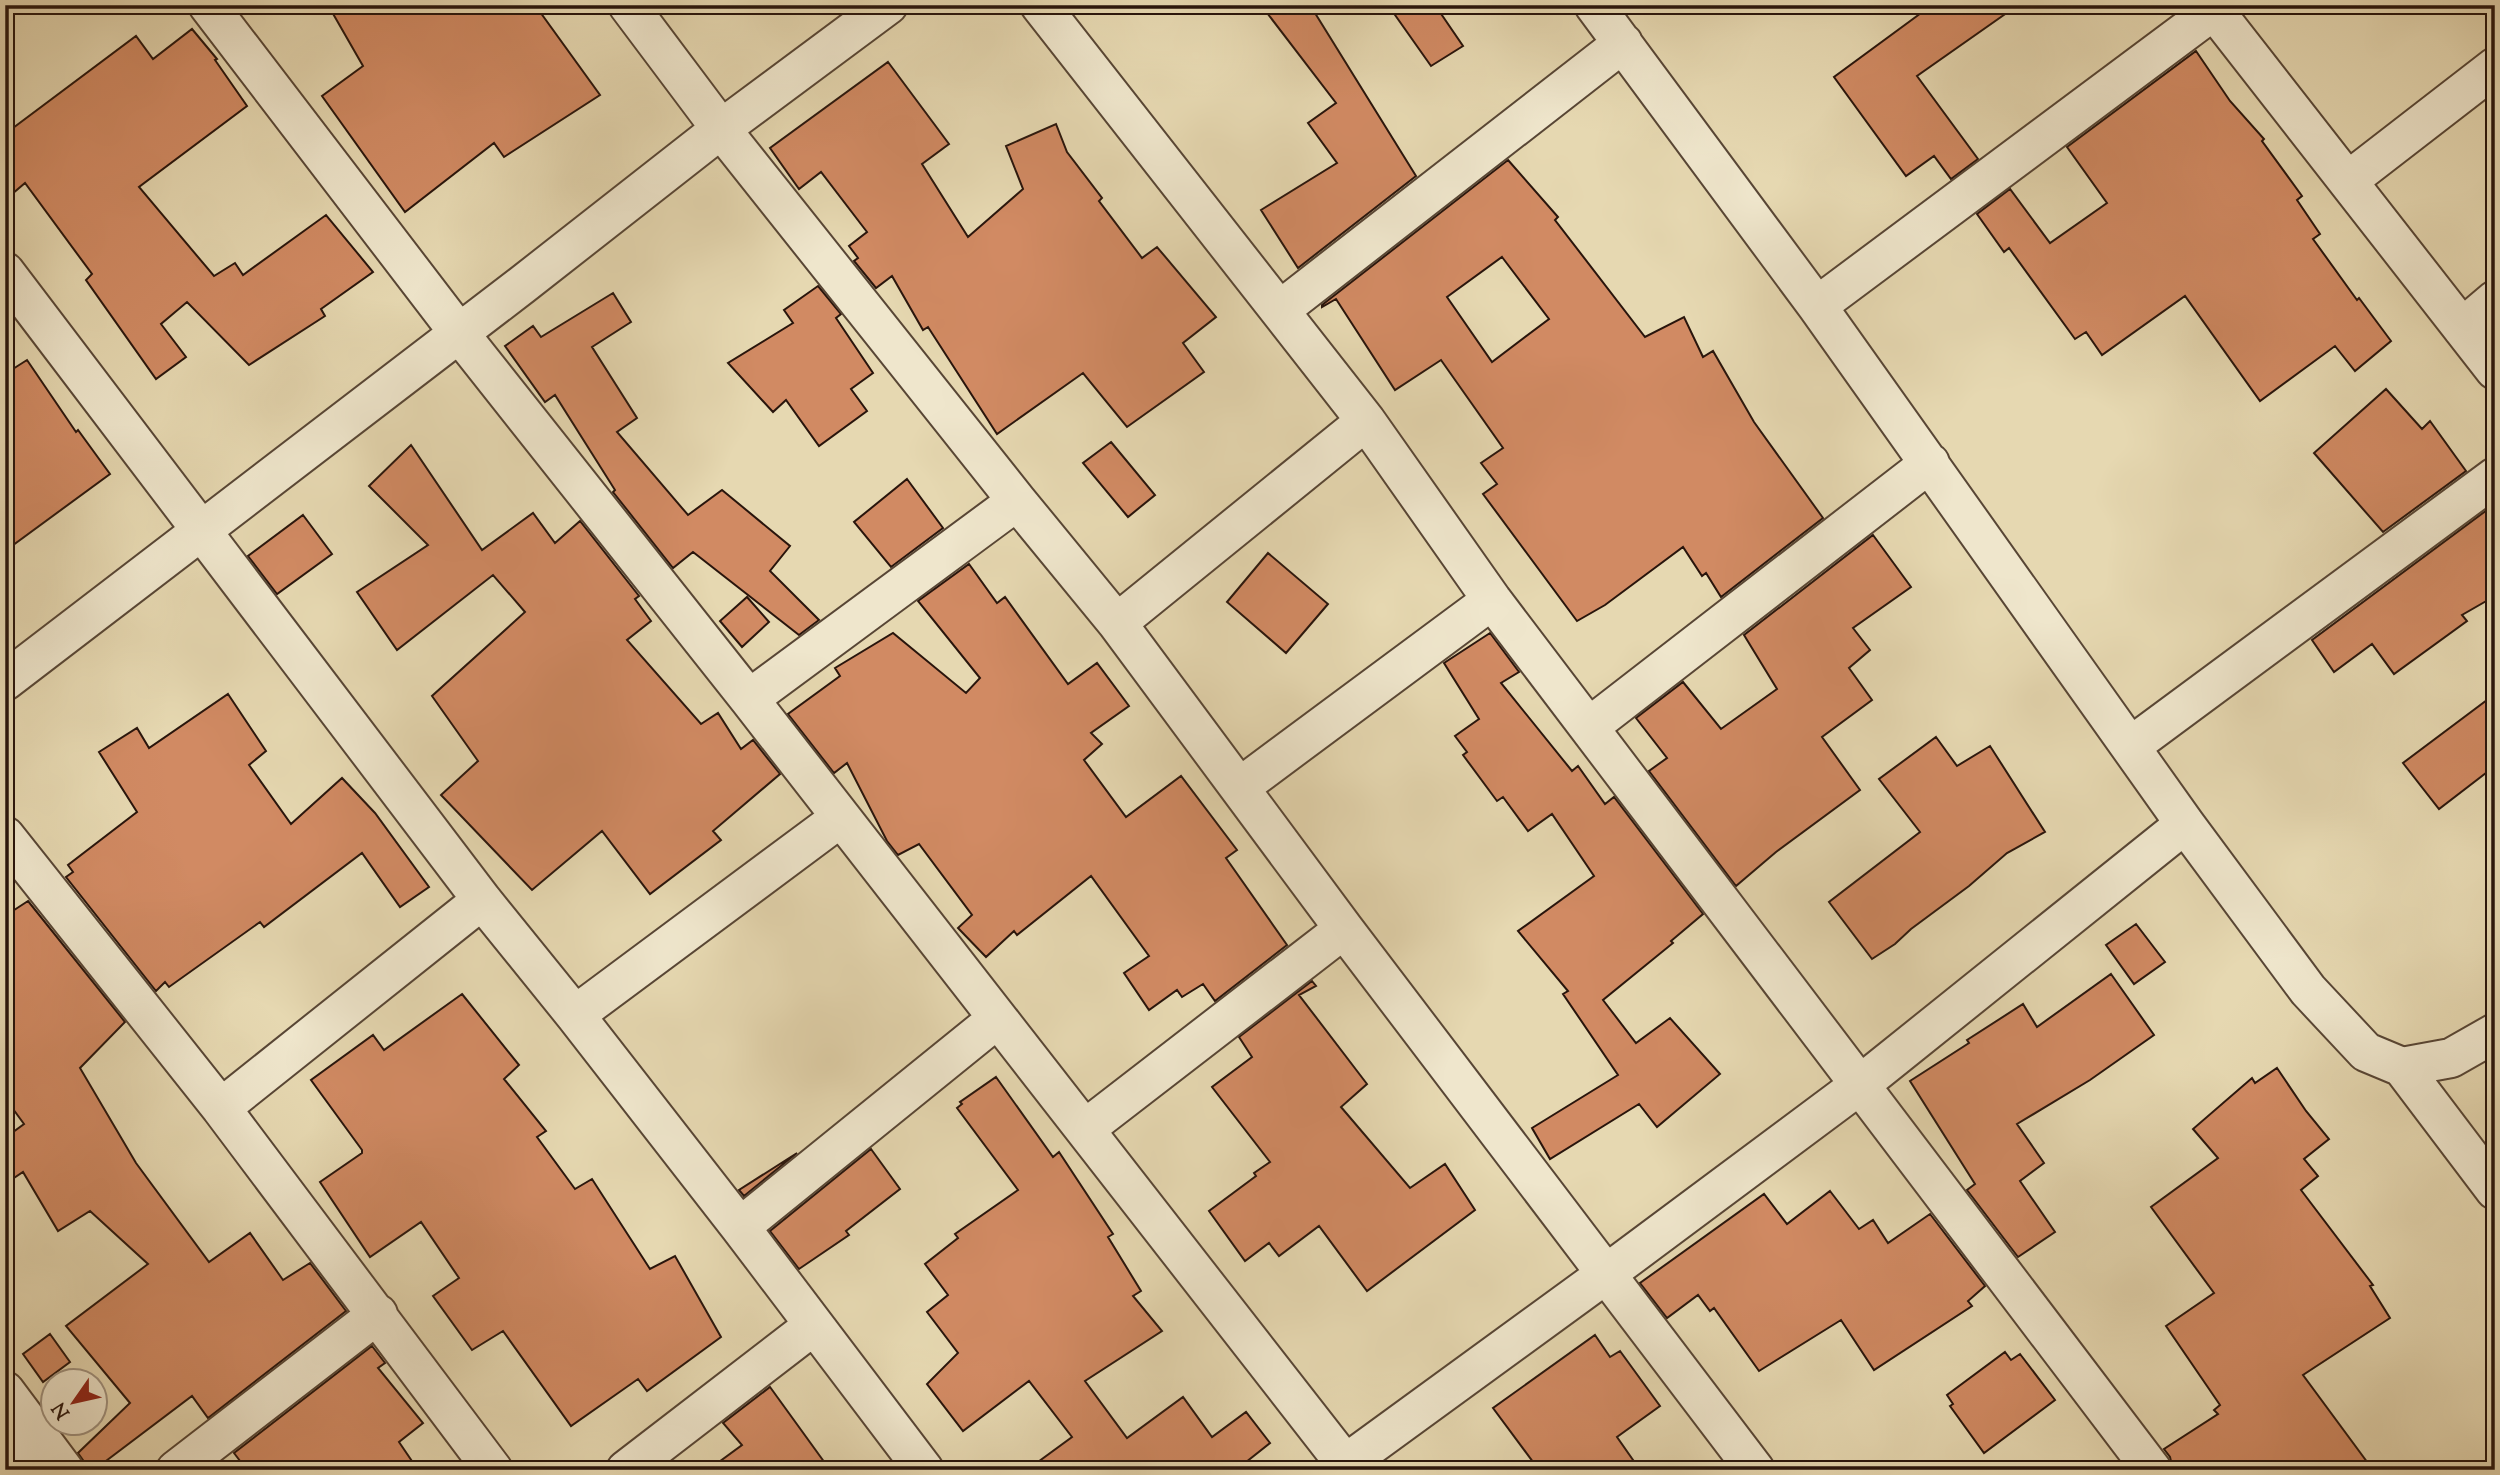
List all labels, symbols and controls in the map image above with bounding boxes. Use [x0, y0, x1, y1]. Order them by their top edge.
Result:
north arrow [38, 1366, 108, 1436]
text: N [47, 1396, 77, 1424]

